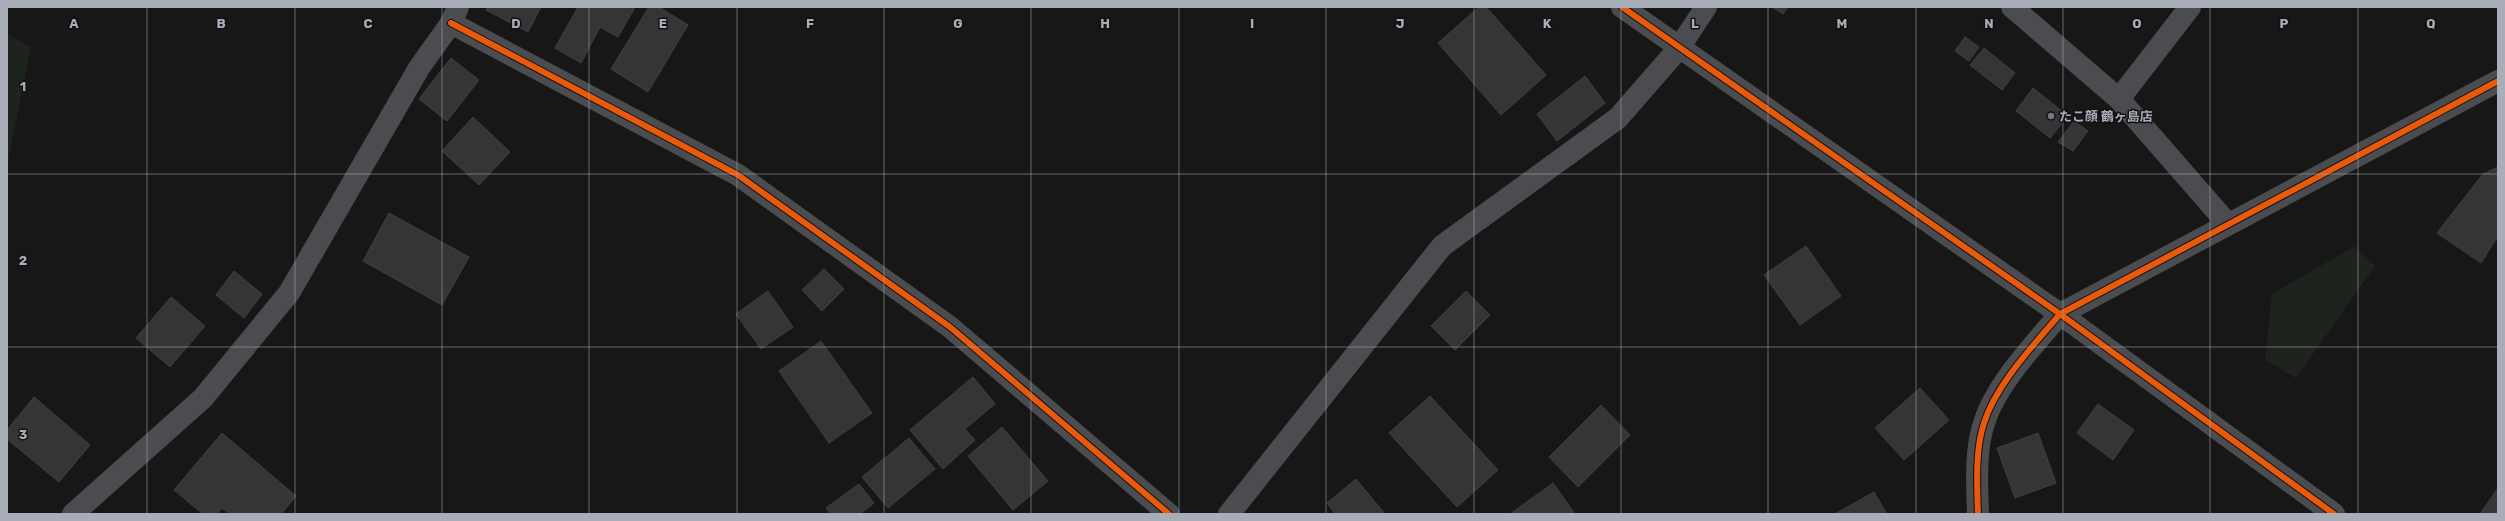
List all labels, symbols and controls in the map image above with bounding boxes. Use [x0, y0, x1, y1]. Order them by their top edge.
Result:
text: A [69, 16, 79, 31]
text: B [216, 16, 226, 31]
text: C [363, 16, 373, 31]
text: D [511, 16, 521, 31]
text: E [659, 16, 667, 31]
text: F [806, 16, 814, 31]
text: G [953, 16, 963, 31]
text: H [1100, 16, 1110, 31]
text: I [1250, 16, 1254, 31]
text: J [1396, 16, 1404, 31]
text: K [1543, 16, 1552, 31]
text: L [1691, 16, 1699, 31]
text: M [1837, 16, 1847, 31]
text: N [1984, 16, 1994, 31]
text: O [2132, 16, 2142, 31]
text: P [2280, 16, 2289, 31]
text: Q [2426, 16, 2436, 31]
text: 1 [20, 79, 26, 94]
place label: たこ顔 鶴ヶ島店 [2059, 109, 2153, 124]
marker: たこ顔 鶴ヶ島店 [2046, 111, 2056, 121]
text: 2 [19, 253, 27, 268]
text: 3 [19, 427, 28, 442]

